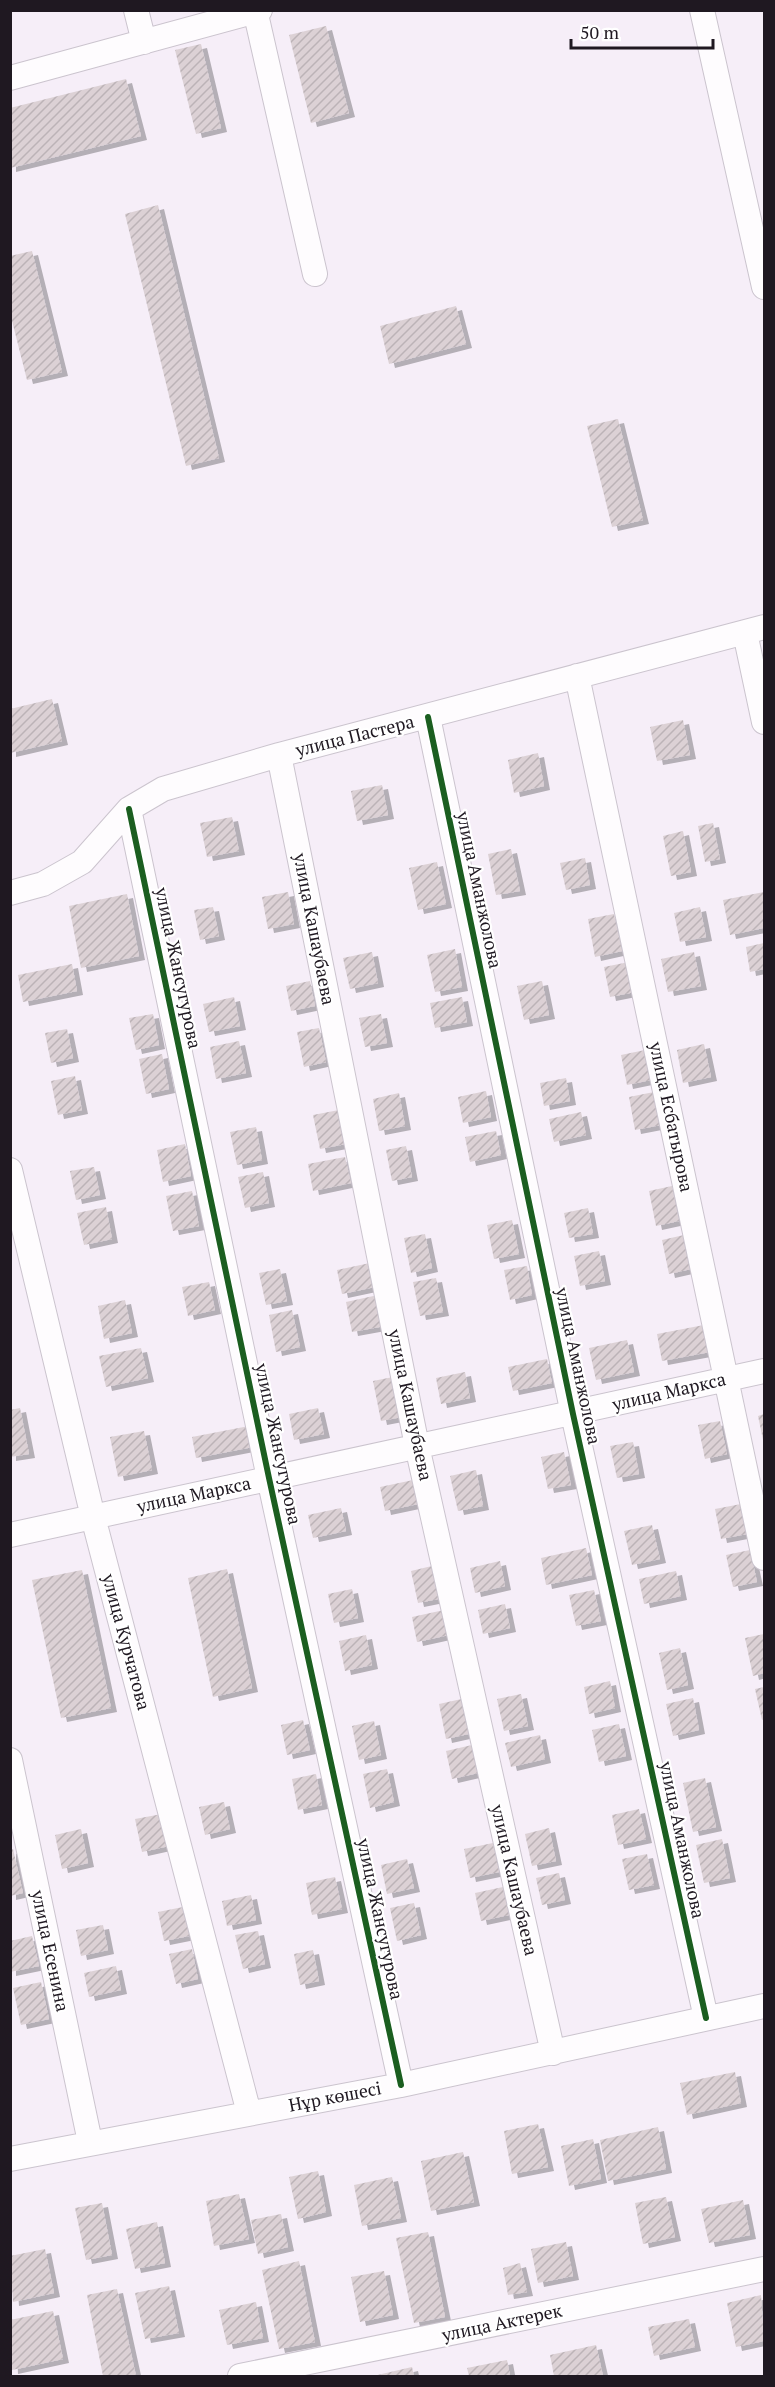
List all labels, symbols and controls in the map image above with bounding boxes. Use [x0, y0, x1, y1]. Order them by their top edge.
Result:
scale bar [571, 12, 714, 50]
text: 50 m [580, 20, 620, 44]
street label: улица Пастера [292, 709, 417, 762]
street label: улица Аманжолова [451, 808, 508, 970]
street label: улица Кашаубаева [288, 850, 341, 1007]
street label: улица Жансугурова [150, 884, 208, 1051]
street label: улица Есбатырова [644, 1039, 700, 1194]
street label: улица Аманжолова [550, 1284, 607, 1446]
street label: улица Кашаубаева [383, 1326, 439, 1483]
street label: улица Жансугурова [250, 1360, 308, 1527]
street label: улица Маркса [609, 1366, 728, 1416]
street label: улица Маркса [134, 1470, 253, 1518]
street label: улица Курчатова [97, 1570, 157, 1712]
street label: улица Аманжолова [654, 1758, 711, 1920]
street label: улица Кашаубаева [486, 1801, 544, 1958]
street label: улица Жансугурова [352, 1835, 410, 2002]
street label: улица Есенина [26, 1887, 76, 2014]
street label: Нұр көшесі [286, 2075, 383, 2117]
street label: улица Актерек [438, 2298, 564, 2347]

